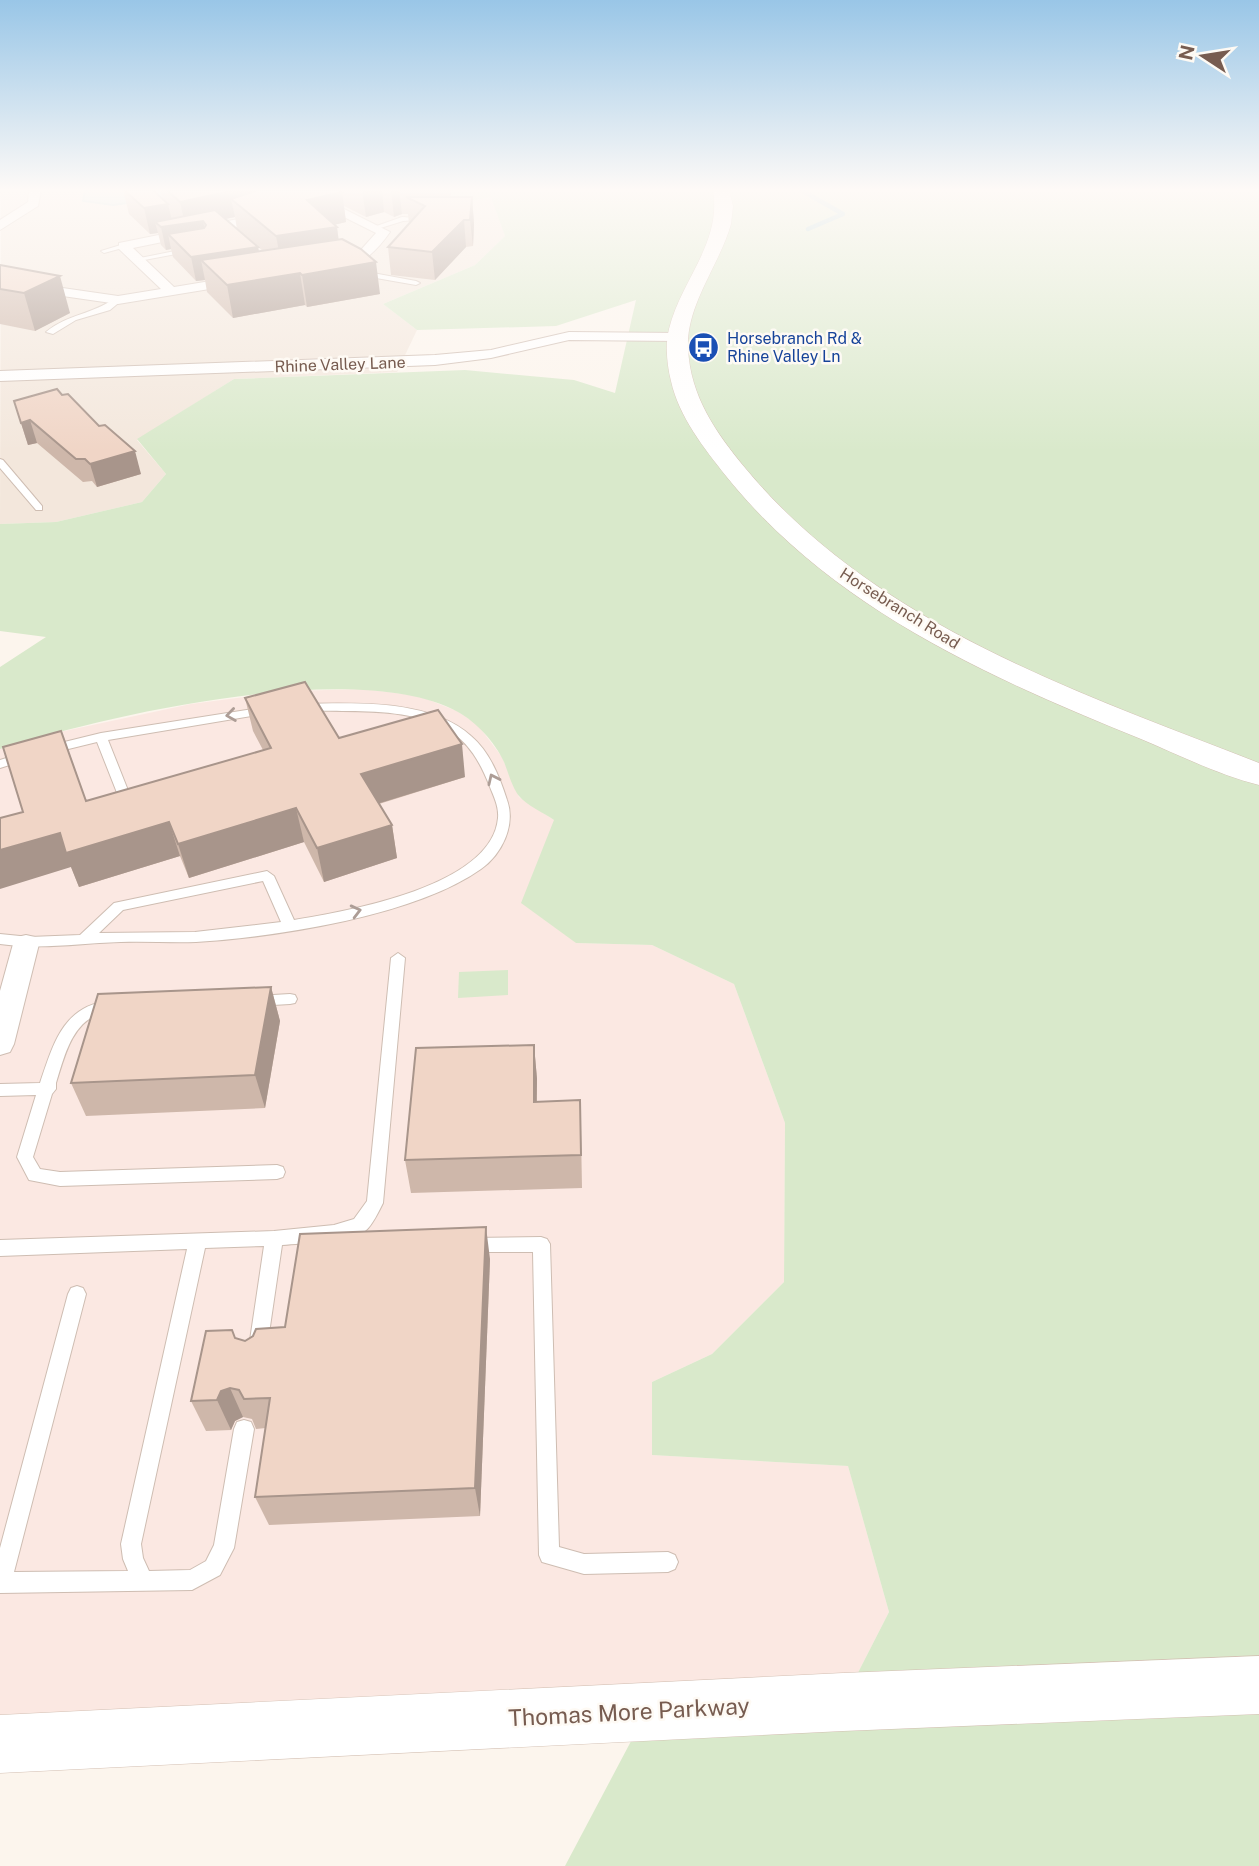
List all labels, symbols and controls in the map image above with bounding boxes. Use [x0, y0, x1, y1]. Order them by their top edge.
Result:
north arrow [1168, 21, 1238, 91]
text: N [1174, 43, 1199, 62]
place label: Horsebranch Rd & Rhine Valley Ln [727, 329, 862, 366]
bus stop icon: Horsebranch Rd & Rhine Valley Ln [687, 330, 721, 364]
street label: Rhine Valley Lane [274, 353, 406, 376]
street label: Horsebranch Road [836, 564, 963, 653]
one-way arrow [225, 708, 237, 723]
one-way arrow [487, 774, 501, 786]
one-way arrow [350, 905, 362, 919]
street label: Thomas More Parkway [508, 1692, 750, 1731]

